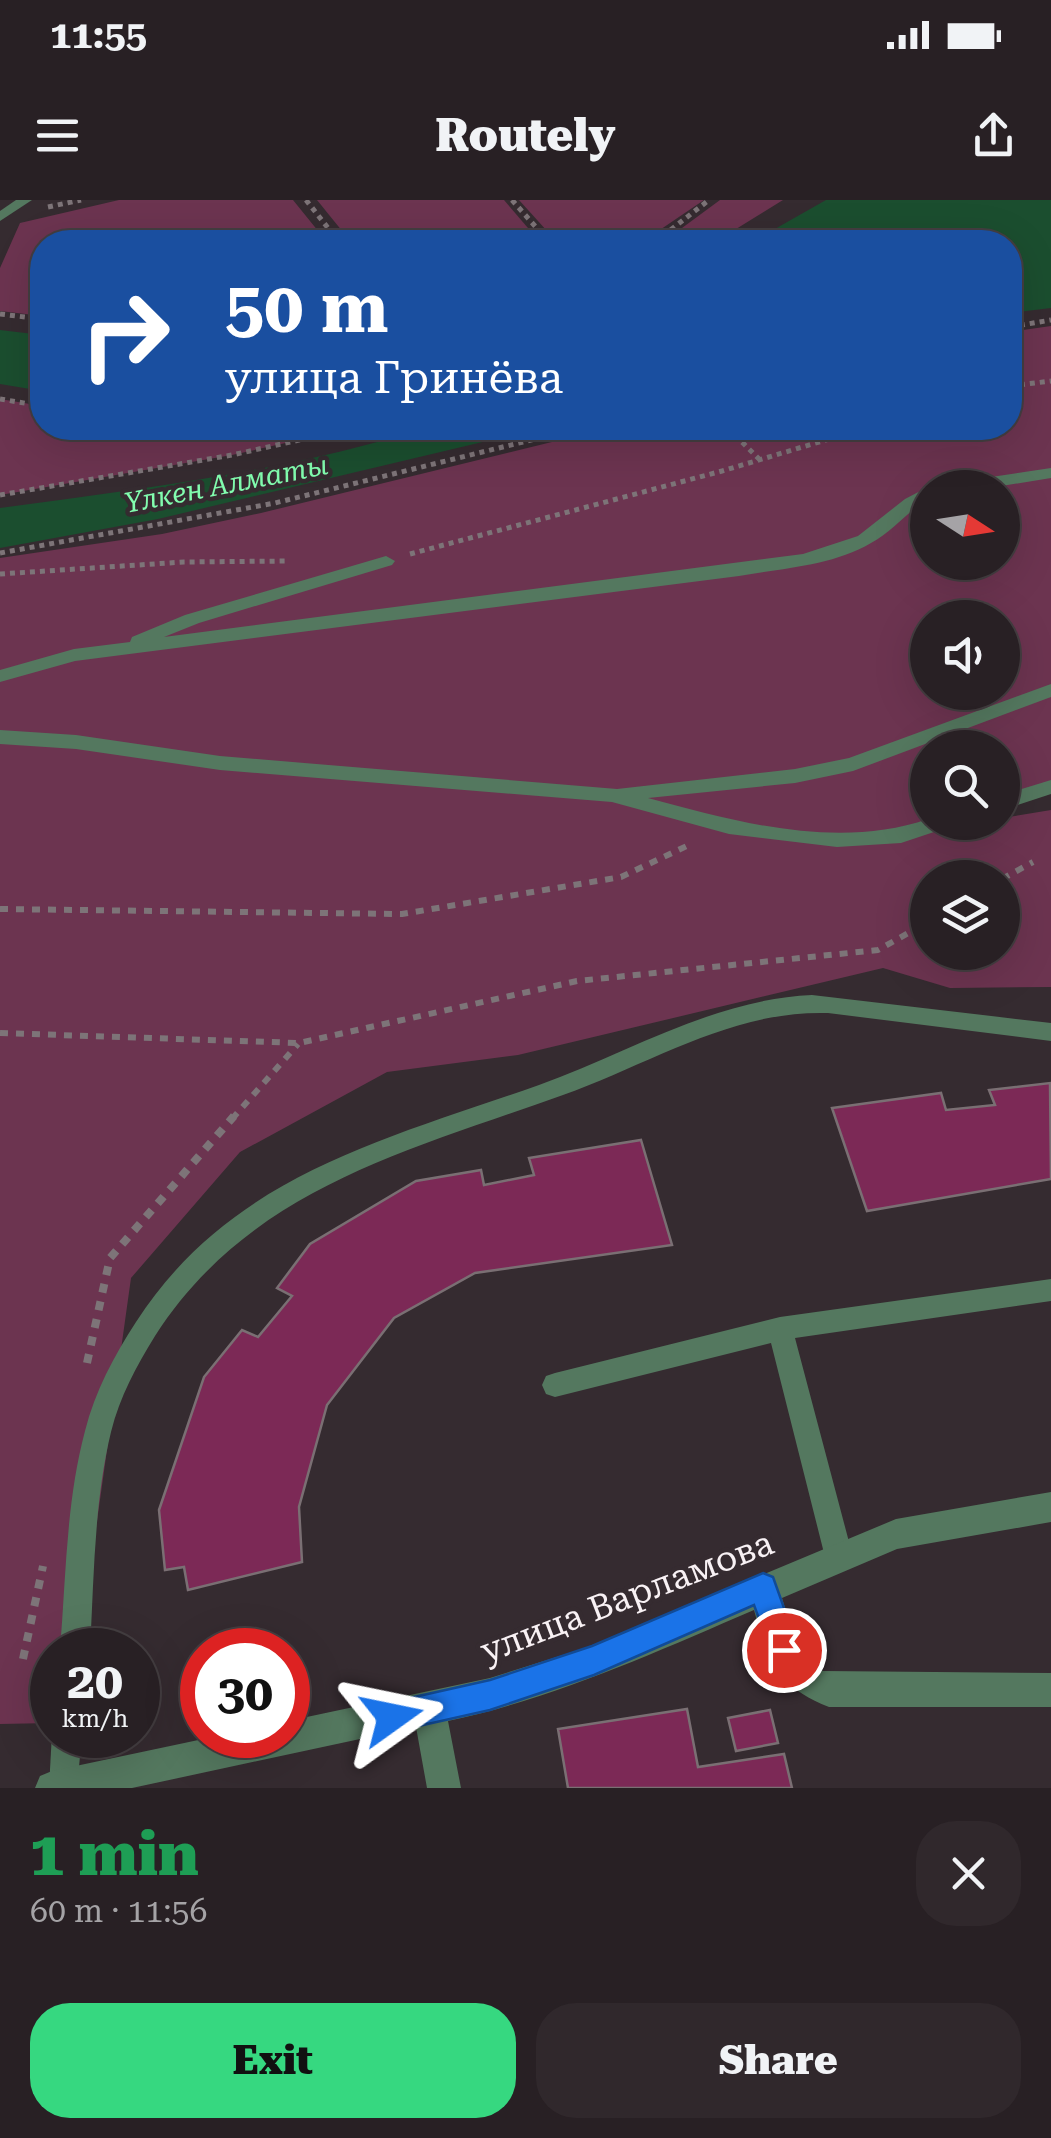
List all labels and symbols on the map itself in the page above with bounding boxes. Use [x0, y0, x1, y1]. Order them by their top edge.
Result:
water label: Үлкен Алматы [121, 448, 331, 520]
north arrow [910, 470, 1020, 580]
street label: улица Варламова [475, 1522, 779, 1672]
pin [742, 1608, 827, 1693]
speed limit sign: 30 [180, 1628, 310, 1758]
position arrow [340, 1665, 444, 1769]

